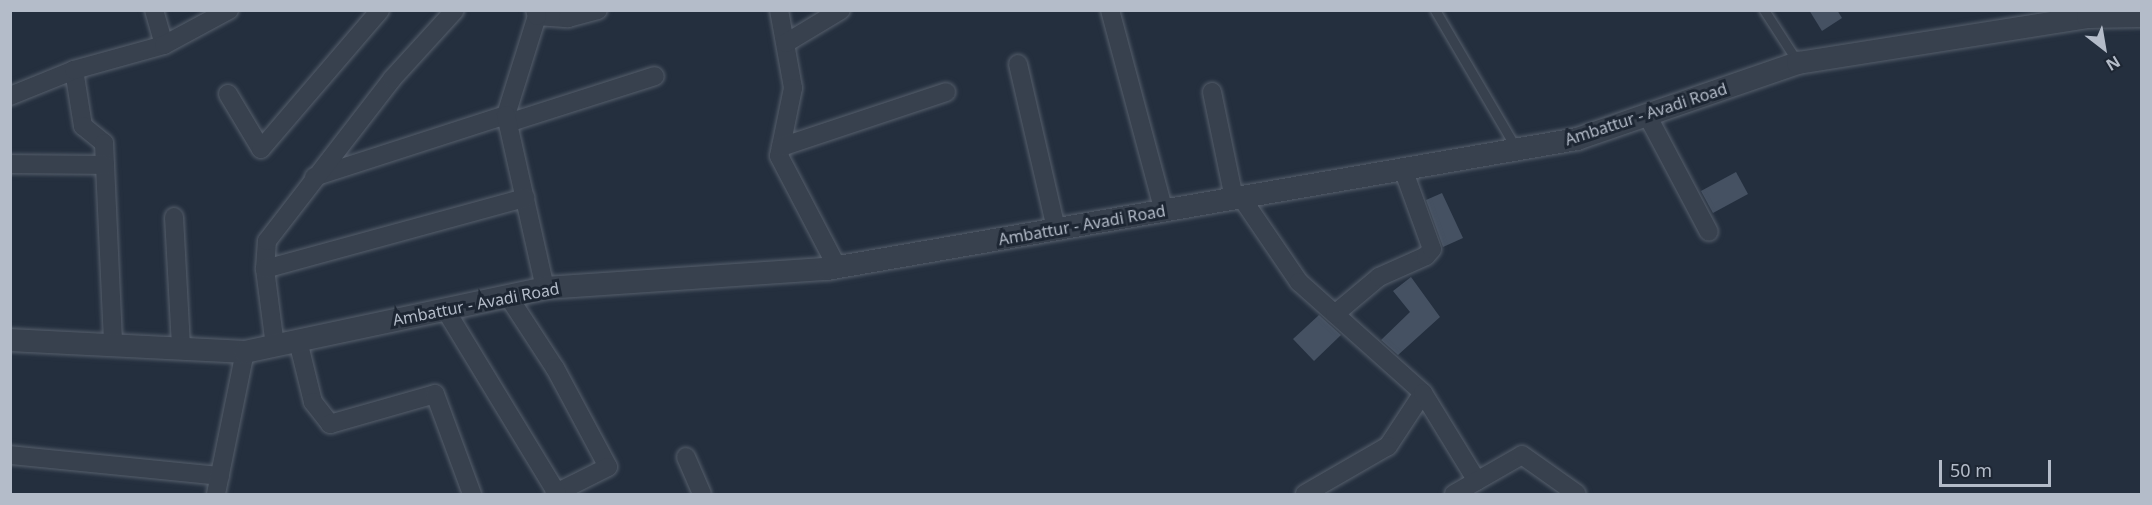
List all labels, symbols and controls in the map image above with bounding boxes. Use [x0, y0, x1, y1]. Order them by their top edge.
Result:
north arrow [2074, 18, 2134, 78]
text: N [2102, 51, 2125, 76]
street label: Ambattur - Avadi Road [1562, 79, 1730, 149]
street label: Ambattur - Avadi Road [997, 201, 1167, 249]
street label: Ambattur - Avadi Road [391, 278, 561, 330]
scale bar [1942, 448, 2054, 486]
text: 50 m [1950, 458, 1992, 482]

